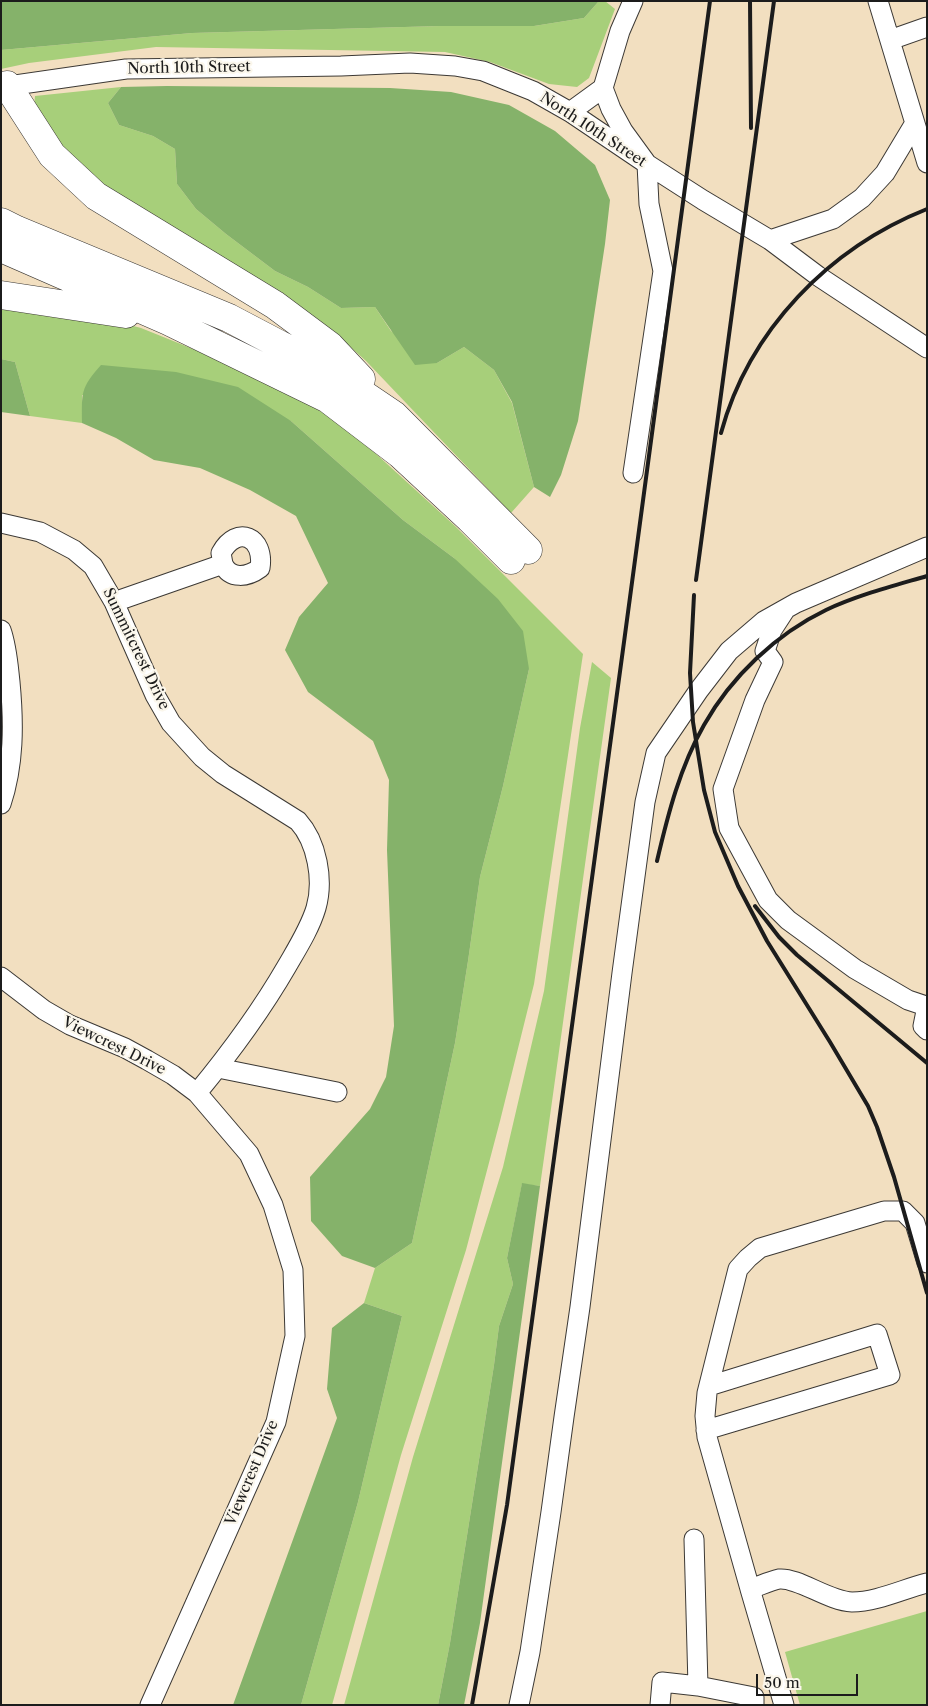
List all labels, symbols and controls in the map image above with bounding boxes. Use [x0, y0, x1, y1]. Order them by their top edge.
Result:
street label: North 10th Street [127, 58, 251, 78]
street label: North 10th Street [536, 89, 650, 171]
street label: Summitcrest Drive [99, 585, 173, 713]
street label: Viewcrest Drive [59, 1013, 169, 1079]
street label: Viewcrest Drive [222, 1418, 282, 1528]
scale bar [758, 1664, 860, 1696]
text: 50 m [764, 1673, 800, 1692]

